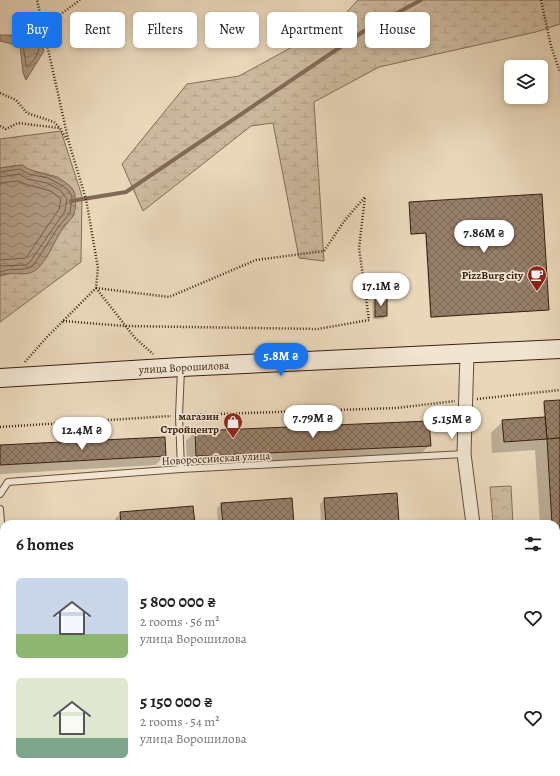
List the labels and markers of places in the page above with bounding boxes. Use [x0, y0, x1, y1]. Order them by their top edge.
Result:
pin: 7.86M ₴ [447, 220, 521, 254]
cafe icon: PizzBurg city [526, 264, 548, 292]
place label: PizzBurg city [462, 268, 524, 283]
pin: 17.1M ₴ [344, 273, 418, 307]
pin: 5.8M ₴ [248, 343, 314, 377]
pin: 7.79M ₴ [276, 405, 350, 439]
pin: 5.15M ₴ [415, 406, 489, 440]
place label: магазин Стройцентр [161, 409, 220, 437]
shop icon: магазин Стройцентр [222, 411, 244, 439]
pin: 12.4M ₴ [45, 417, 119, 451]

